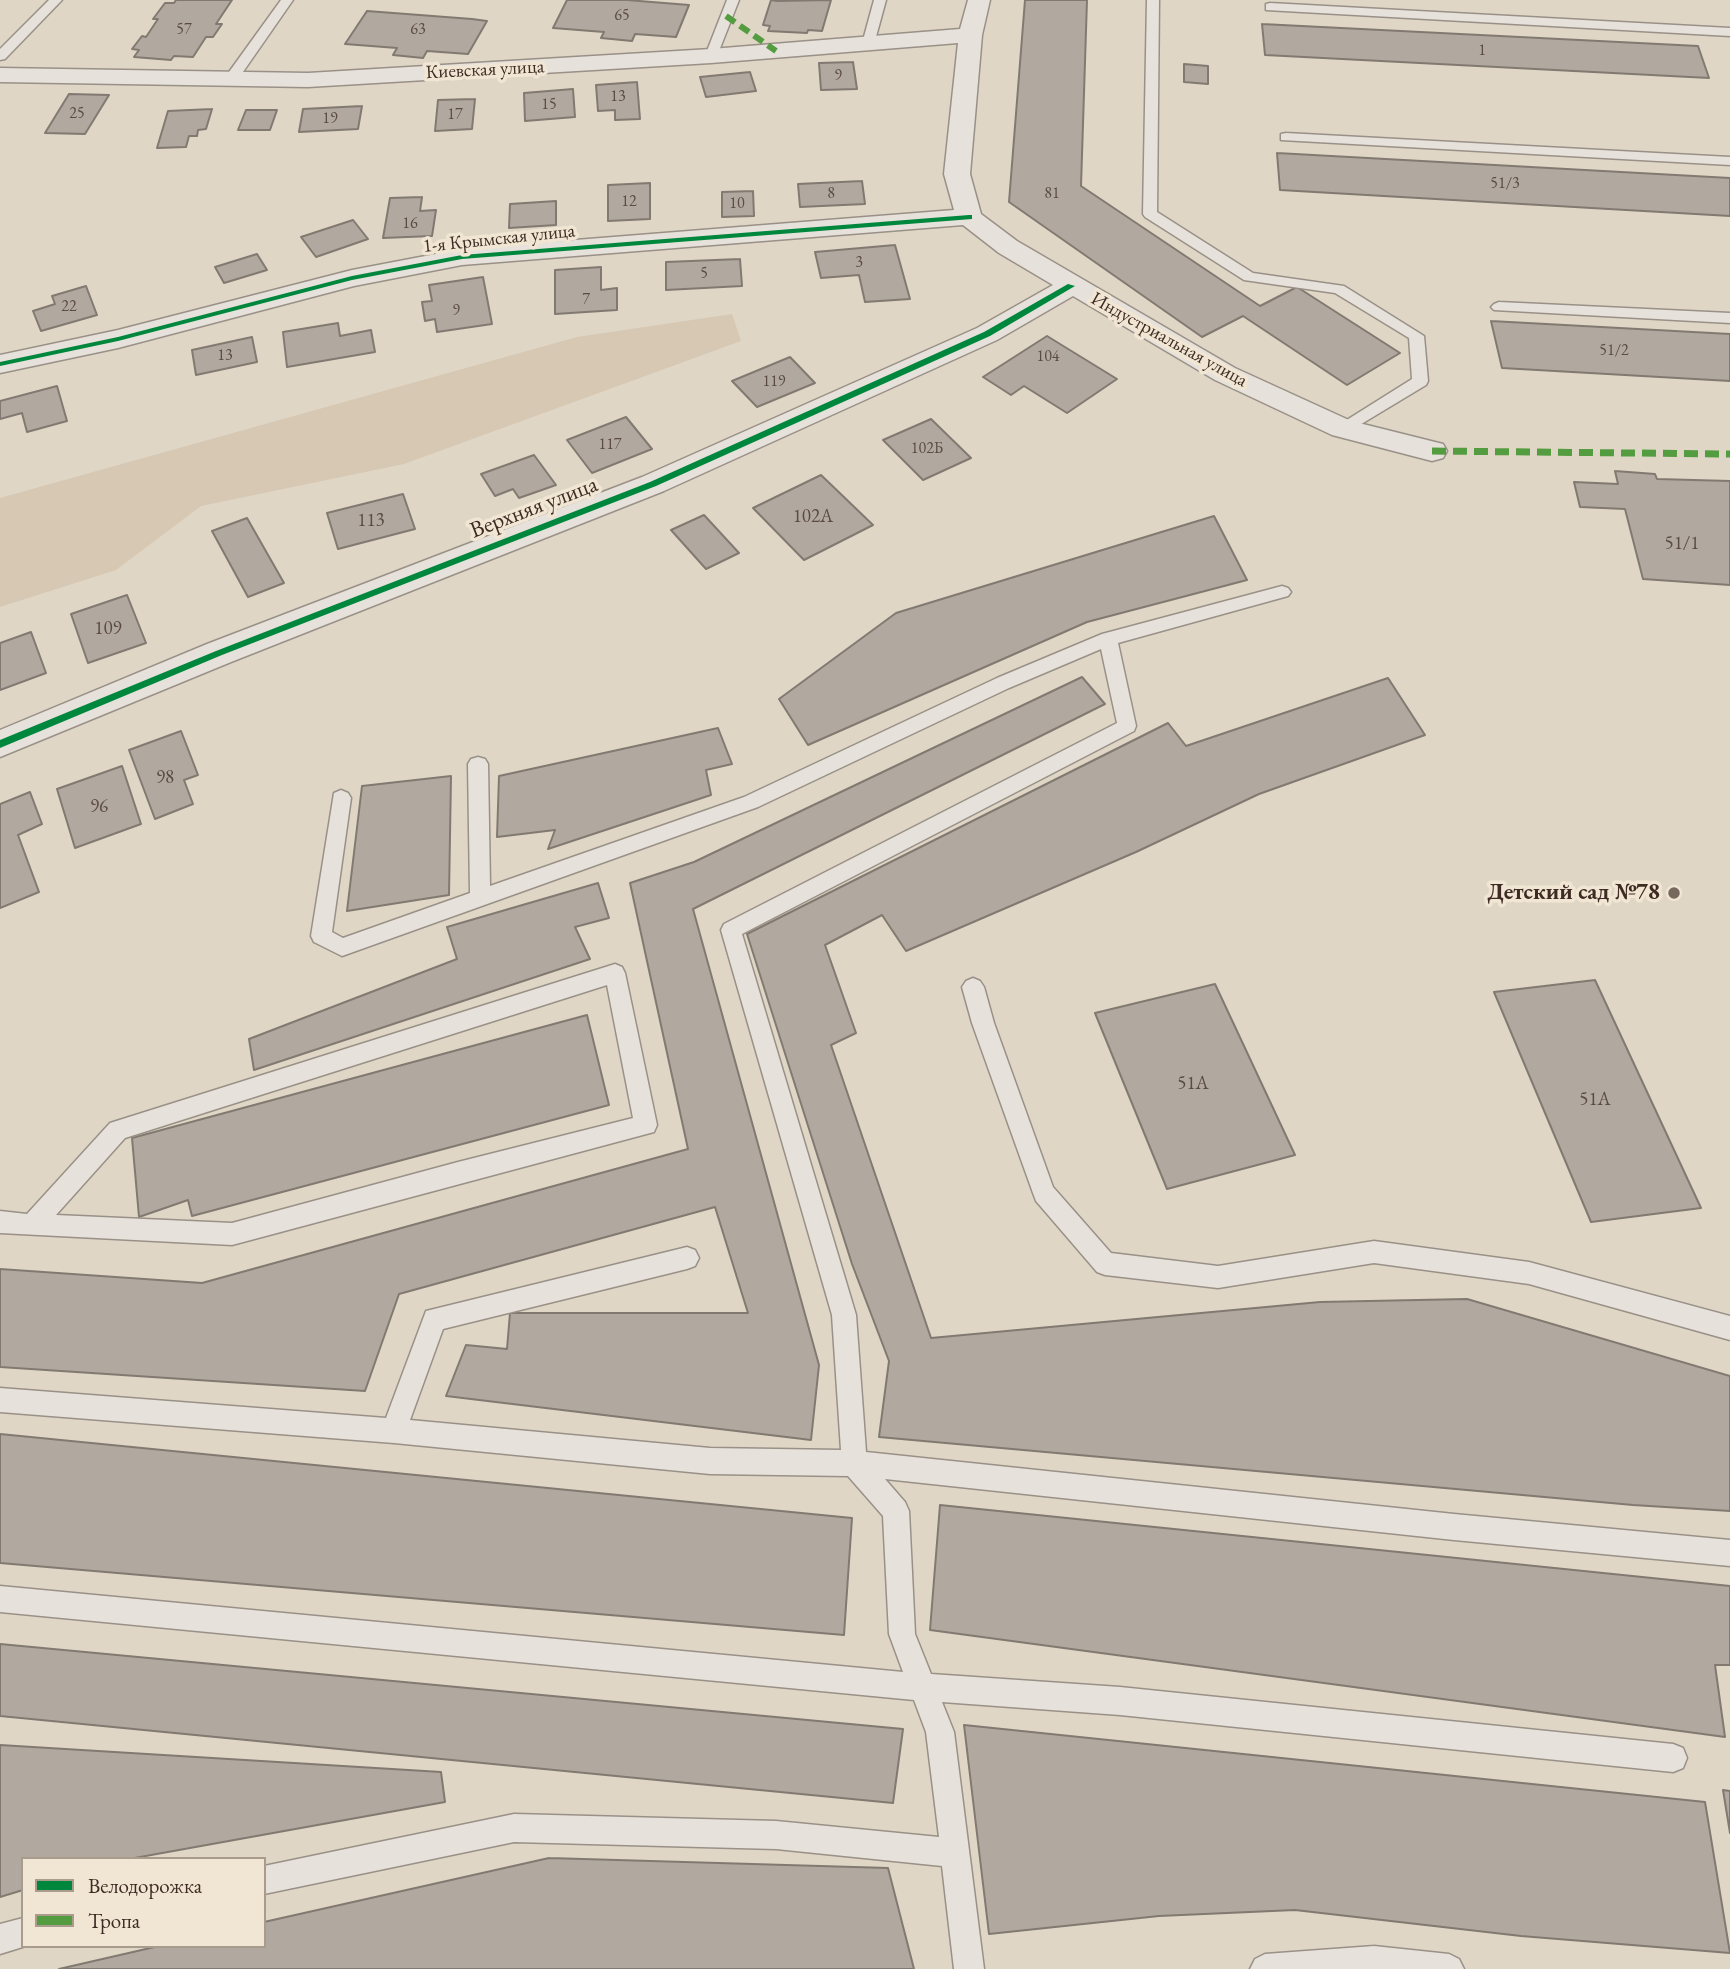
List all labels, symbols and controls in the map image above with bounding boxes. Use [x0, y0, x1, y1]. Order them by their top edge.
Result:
house number: 65 [614, 6, 630, 26]
house number: 57 [176, 20, 192, 40]
house number: 63 [410, 20, 426, 40]
house number: 1 [1478, 41, 1486, 61]
street label: Киевская улица [425, 56, 545, 84]
house number: 9 [834, 66, 842, 86]
house number: 13 [610, 87, 626, 107]
house number: 15 [541, 95, 557, 115]
house number: 25 [69, 104, 85, 124]
house number: 17 [447, 105, 463, 125]
house number: 19 [322, 109, 338, 129]
house number: 51/3 [1490, 174, 1520, 194]
house number: 8 [827, 184, 835, 204]
house number: 81 [1044, 184, 1060, 204]
house number: 12 [621, 192, 637, 212]
house number: 10 [729, 194, 745, 214]
house number: 16 [402, 214, 418, 234]
street label: 1-я Крымская улица [422, 220, 576, 258]
house number: 3 [855, 253, 863, 273]
house number: 5 [700, 264, 708, 284]
street label: Индустриальная улица [1087, 288, 1251, 392]
house number: 7 [582, 290, 590, 310]
house number: 22 [61, 297, 77, 317]
house number: 9 [452, 301, 460, 321]
house number: 51/2 [1599, 341, 1629, 361]
house number: 13 [217, 346, 233, 366]
house number: 104 [1036, 347, 1060, 367]
house number: 119 [762, 372, 786, 392]
house number: 117 [598, 435, 622, 455]
house number: 102Б [911, 439, 943, 459]
street label: Верхняя улица [466, 471, 602, 545]
house number: 102А [793, 506, 833, 528]
house number: 113 [357, 510, 385, 532]
house number: 51/1 [1665, 533, 1699, 555]
house number: 109 [94, 618, 122, 640]
house number: 98 [156, 767, 174, 789]
house number: 96 [90, 796, 108, 818]
place label: Детский сад №78 [1487, 879, 1660, 907]
marker: Детский сад №78 [1666, 885, 1682, 901]
house number: 51А [1177, 1073, 1209, 1095]
house number: 51А [1579, 1089, 1611, 1111]
legend [21, 1857, 266, 1948]
text: Велодорожка [88, 1872, 202, 1899]
text: Тропа [88, 1907, 140, 1934]

